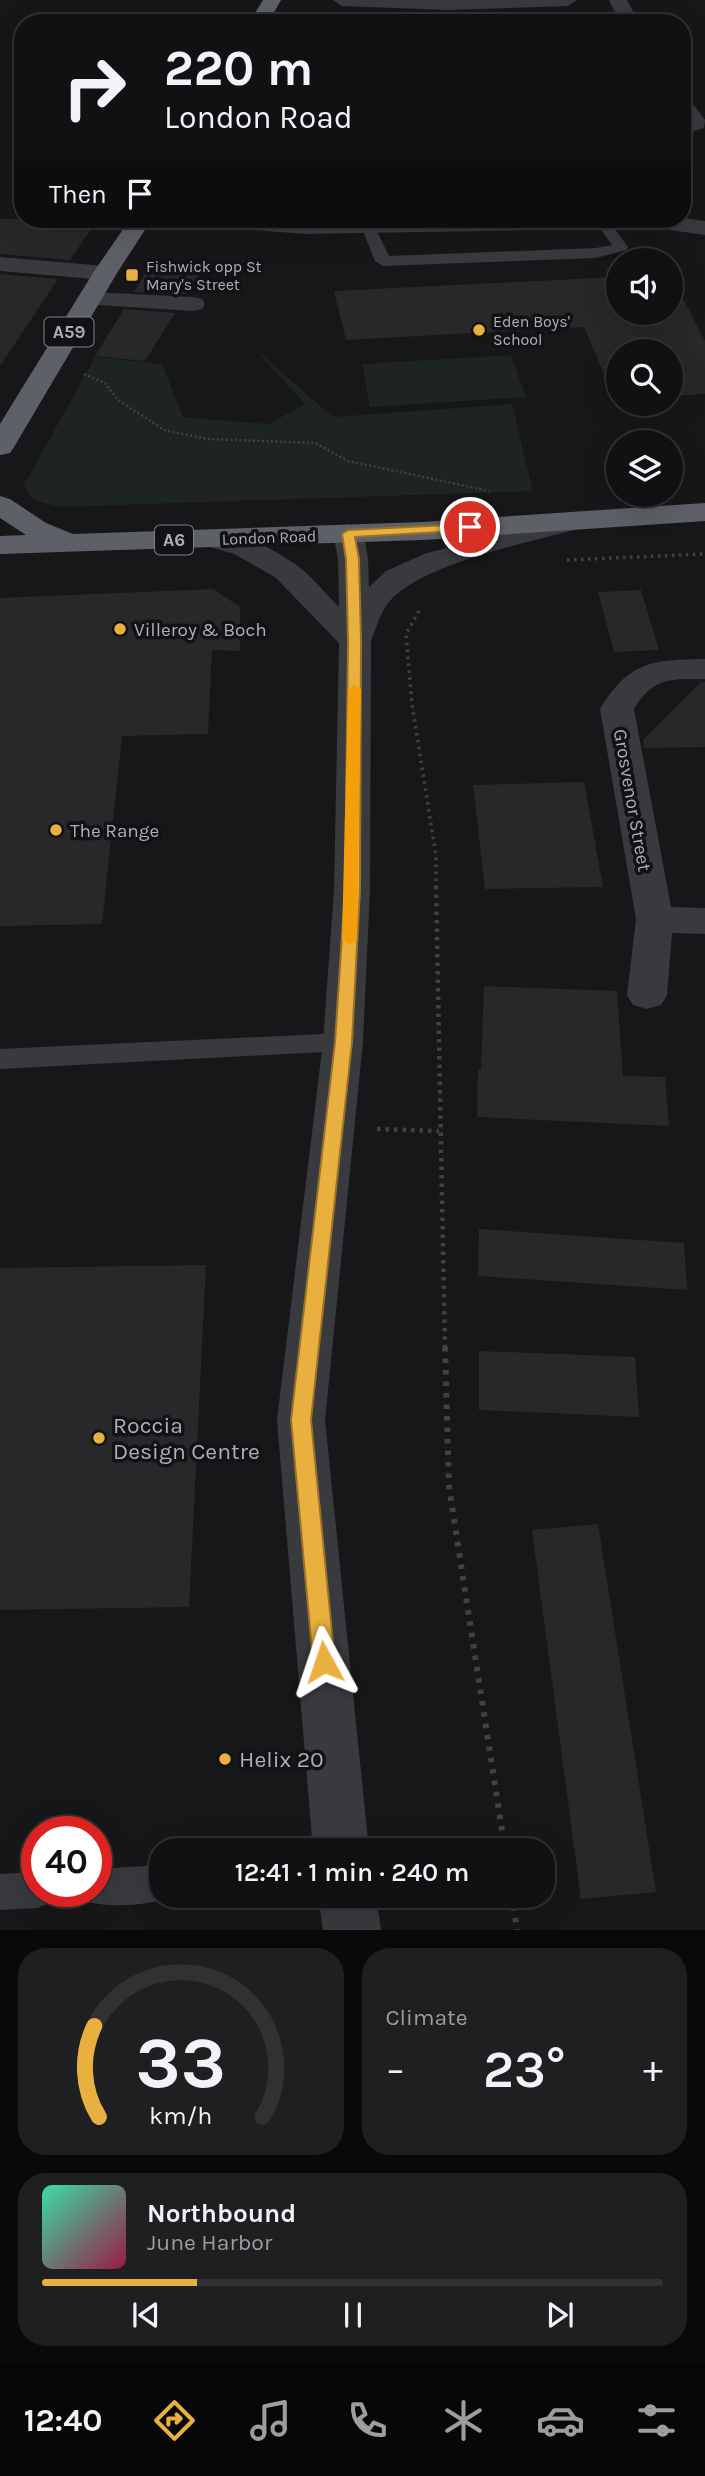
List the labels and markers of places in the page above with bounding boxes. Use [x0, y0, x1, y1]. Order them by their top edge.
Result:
place label: Fishwick opp St Mary's Street [146, 257, 262, 294]
marker: Fishwick opp St Mary's Street [124, 267, 140, 283]
place label: Eden Boys' School [493, 312, 570, 349]
marker: Eden Boys' School [471, 322, 487, 338]
pin [440, 497, 500, 557]
place label: Villeroy & Boch [134, 619, 267, 641]
marker: Villeroy & Boch [112, 621, 128, 637]
place label: The Range [70, 820, 159, 842]
marker: The Range [48, 822, 64, 838]
place label: Roccia Design Centre [113, 1412, 260, 1465]
marker: Roccia Design Centre [91, 1430, 107, 1446]
place label: Helix 20 [239, 1746, 324, 1773]
marker: Helix 20 [217, 1751, 233, 1767]

